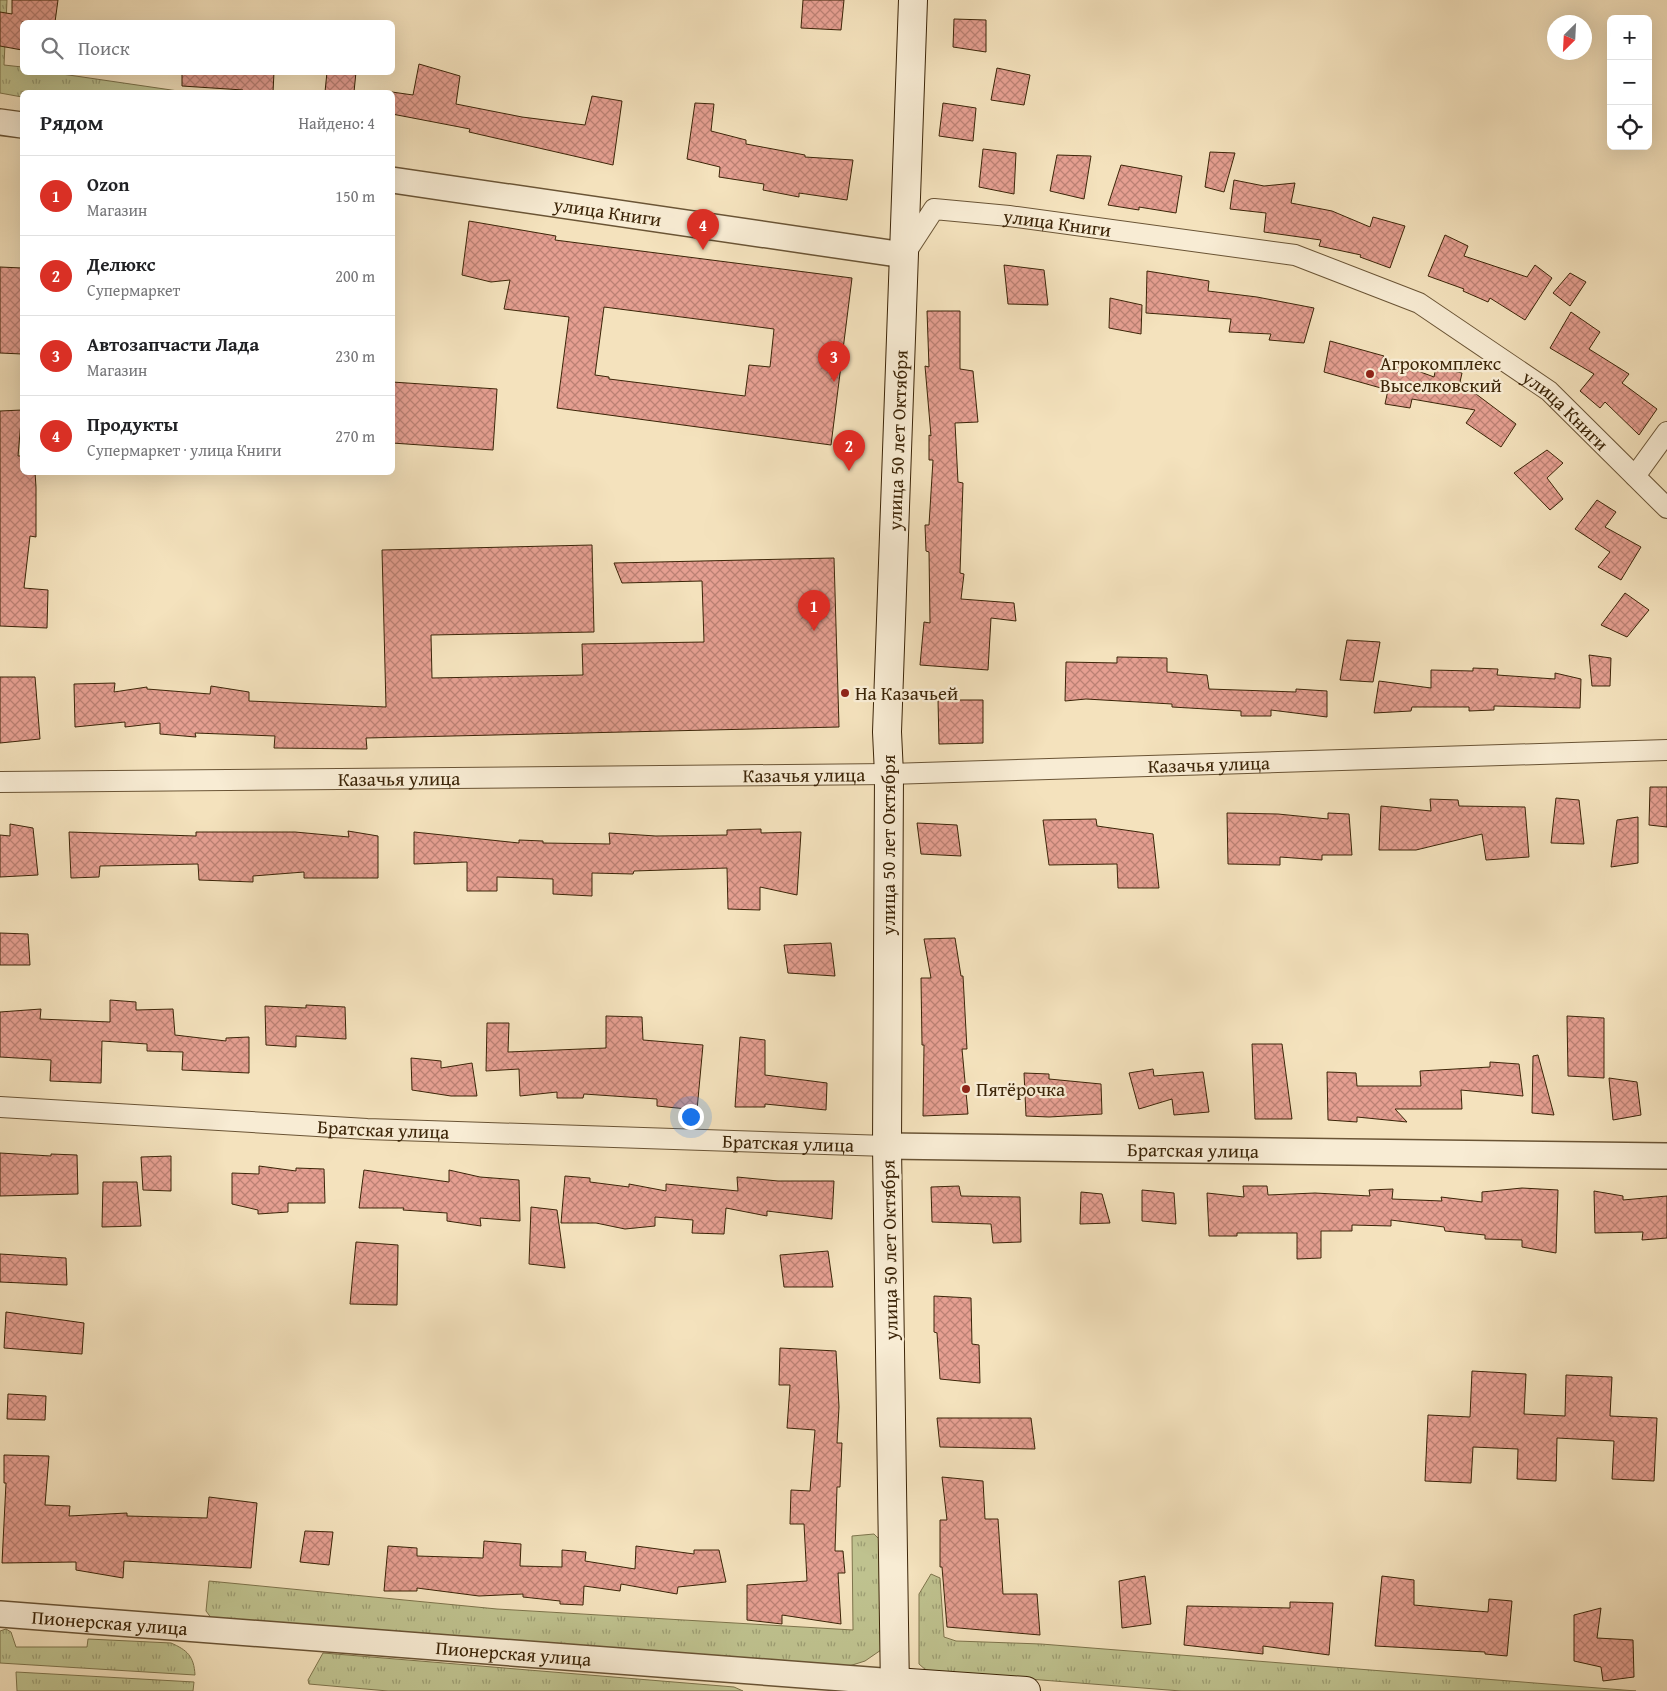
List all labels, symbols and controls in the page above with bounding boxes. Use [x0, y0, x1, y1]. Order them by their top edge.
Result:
north arrow [1547, 15, 1592, 60]
map controls [1607, 15, 1652, 150]
button: + [1607, 15, 1652, 60]
search box [20, 20, 395, 75]
icon: search [38, 34, 66, 62]
text: Поиск [78, 34, 130, 62]
button: − [1607, 60, 1652, 105]
button: locate [1607, 105, 1652, 150]
text: Рядом [40, 107, 103, 138]
text: Найдено: 4 [298, 111, 375, 135]
text: Ozon [87, 170, 129, 198]
text: 1 [52, 184, 60, 208]
text: 150 m [335, 184, 375, 208]
street label: улица Книги [551, 190, 664, 233]
text: Магазин [87, 198, 147, 222]
street label: улица Книги [1001, 201, 1113, 244]
pin: 4 [687, 209, 719, 250]
text: Делюкс [87, 250, 156, 278]
text: 2 [52, 264, 60, 288]
text: 200 m [335, 264, 375, 288]
text: Супермаркет [87, 278, 180, 302]
text: Автозапчасти Лада [87, 330, 259, 358]
pin: 3 [818, 341, 850, 382]
text: 3 [52, 344, 60, 368]
text: 230 m [335, 344, 375, 368]
street label: улица 50 лет Октября [880, 349, 915, 532]
place label: Агрокомплекс Выселковский [1380, 349, 1502, 399]
text: Магазин [87, 358, 147, 382]
street label: улица Книги [1516, 362, 1615, 457]
marker: Агрокомплекс Выселковский [1364, 368, 1376, 380]
text: Продукты [87, 410, 178, 438]
text: 4 [52, 424, 60, 448]
text: 270 m [335, 424, 375, 448]
pin: 2 [833, 430, 865, 471]
text: Супермаркет · улица Книги [87, 438, 282, 462]
pin: 1 [798, 590, 830, 631]
place label: На Казачьей [855, 679, 958, 707]
marker: На Казачьей [839, 687, 851, 699]
street label: Казачья улица [1147, 748, 1270, 780]
street label: улица 50 лет Октября [874, 754, 902, 936]
street label: Казачья улица [743, 760, 865, 789]
street label: Казачья улица [338, 764, 460, 793]
place label: Пятёрочка [976, 1075, 1065, 1103]
marker: Пятёрочка [960, 1083, 972, 1095]
your location [678, 1104, 704, 1130]
street label: Братская улица [317, 1112, 450, 1146]
street label: Братская улица [722, 1127, 854, 1159]
street label: Братская улица [1127, 1135, 1259, 1165]
street label: улица 50 лет Октября [873, 1159, 905, 1342]
street label: Пионерская улица [31, 1602, 189, 1642]
street label: Пионерская улица [435, 1633, 592, 1673]

